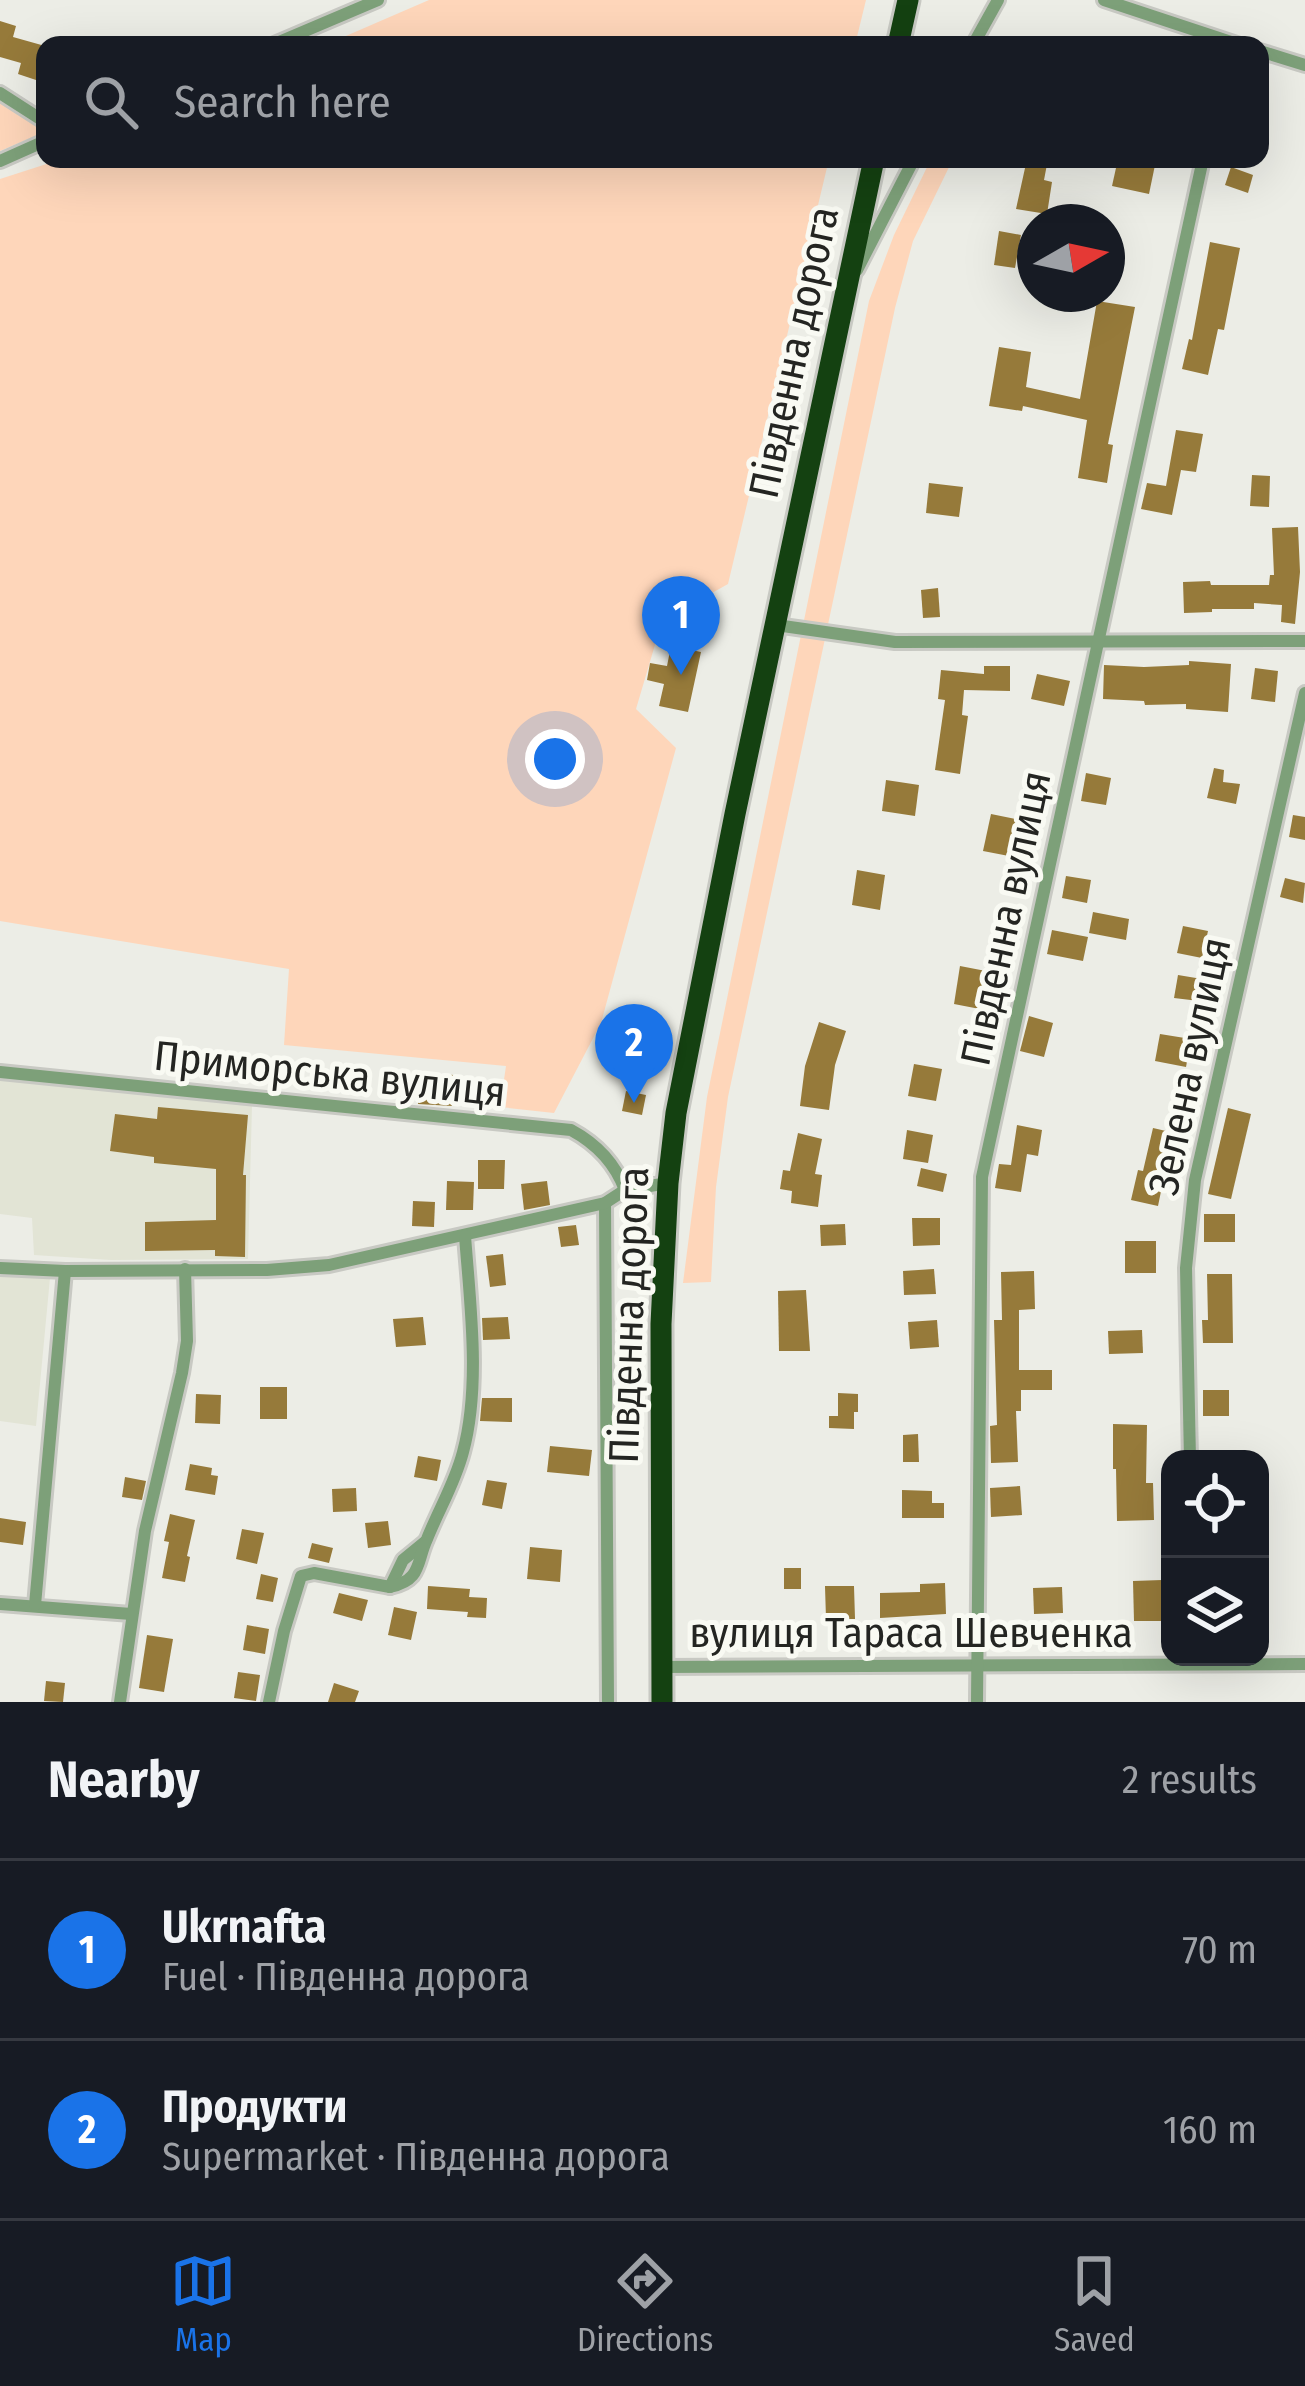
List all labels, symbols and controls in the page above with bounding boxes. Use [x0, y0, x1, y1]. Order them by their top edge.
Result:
search box [36, 36, 1269, 168]
icon: search [78, 69, 144, 135]
text: Search here [174, 75, 391, 129]
street label: Південна дорога [739, 202, 849, 502]
north arrow [1017, 204, 1125, 312]
pin: 1 [642, 576, 720, 675]
your location [525, 729, 585, 789]
street label: Південна вулиця [950, 766, 1062, 1070]
street label: Зелена вулиця [1138, 933, 1242, 1199]
pin: 2 [595, 1004, 673, 1103]
street label: Приморська вулиця [152, 1031, 508, 1117]
street label: Південна дорога [599, 1166, 659, 1464]
map controls [1161, 1450, 1269, 1666]
button: locate [1161, 1450, 1269, 1558]
button: layers [1161, 1558, 1269, 1666]
street label: вулиця Тараса Шевченка [689, 1608, 1133, 1658]
text: Nearby [48, 1749, 200, 1811]
text: 2 results [1122, 1757, 1257, 1803]
text: Ukrnafta [162, 1900, 326, 1954]
text: 1 [79, 1927, 95, 1973]
text: 70 m [1182, 1927, 1257, 1973]
text: Fuel · Південна дорога [162, 1954, 530, 2000]
text: Продукти [162, 2080, 347, 2134]
text: 2 [78, 2107, 96, 2153]
text: 160 m [1163, 2107, 1257, 2153]
text: Supermarket · Південна дорога [162, 2134, 670, 2180]
tab: Map [170, 2248, 236, 2360]
tab: Directions [577, 2248, 713, 2360]
tab: Saved [1054, 2248, 1135, 2360]

